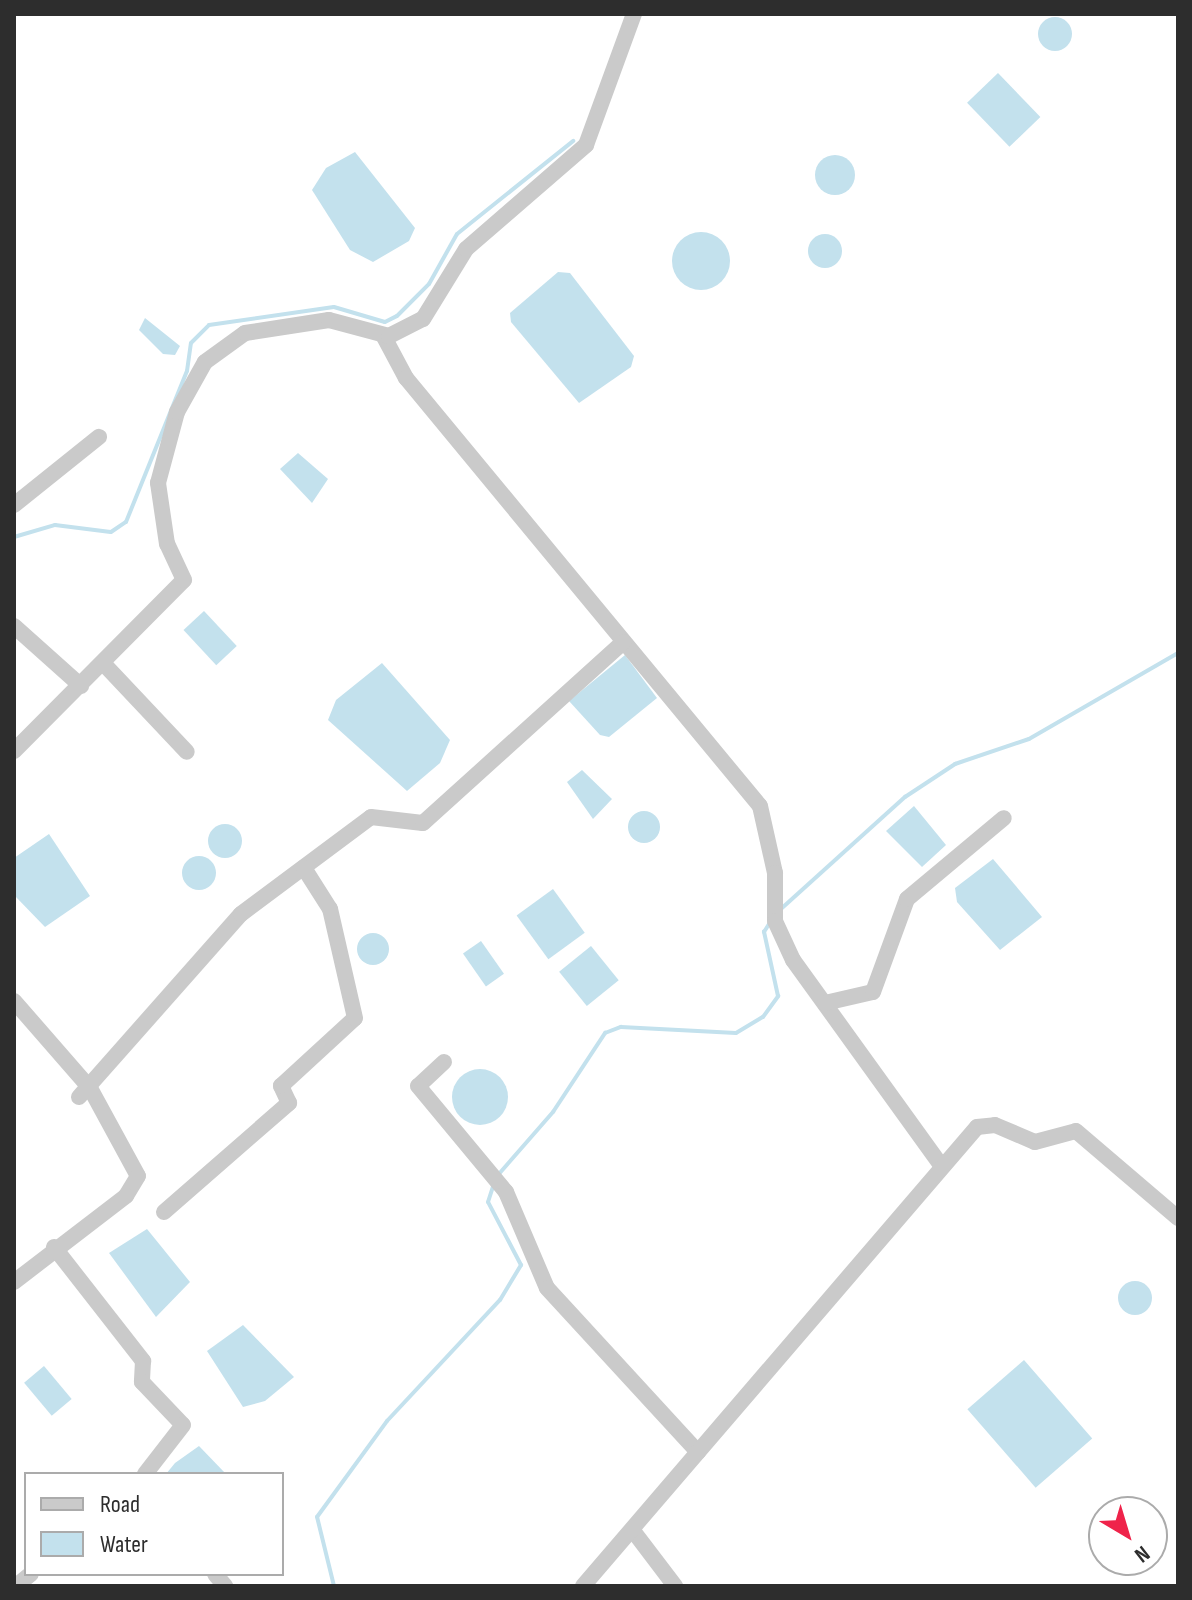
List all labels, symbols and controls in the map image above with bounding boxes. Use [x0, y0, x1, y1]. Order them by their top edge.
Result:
legend [24, 1472, 284, 1576]
text: Road [100, 1490, 140, 1519]
north arrow [1088, 1496, 1168, 1576]
text: Water [100, 1530, 148, 1559]
text: N [1129, 1539, 1155, 1568]

